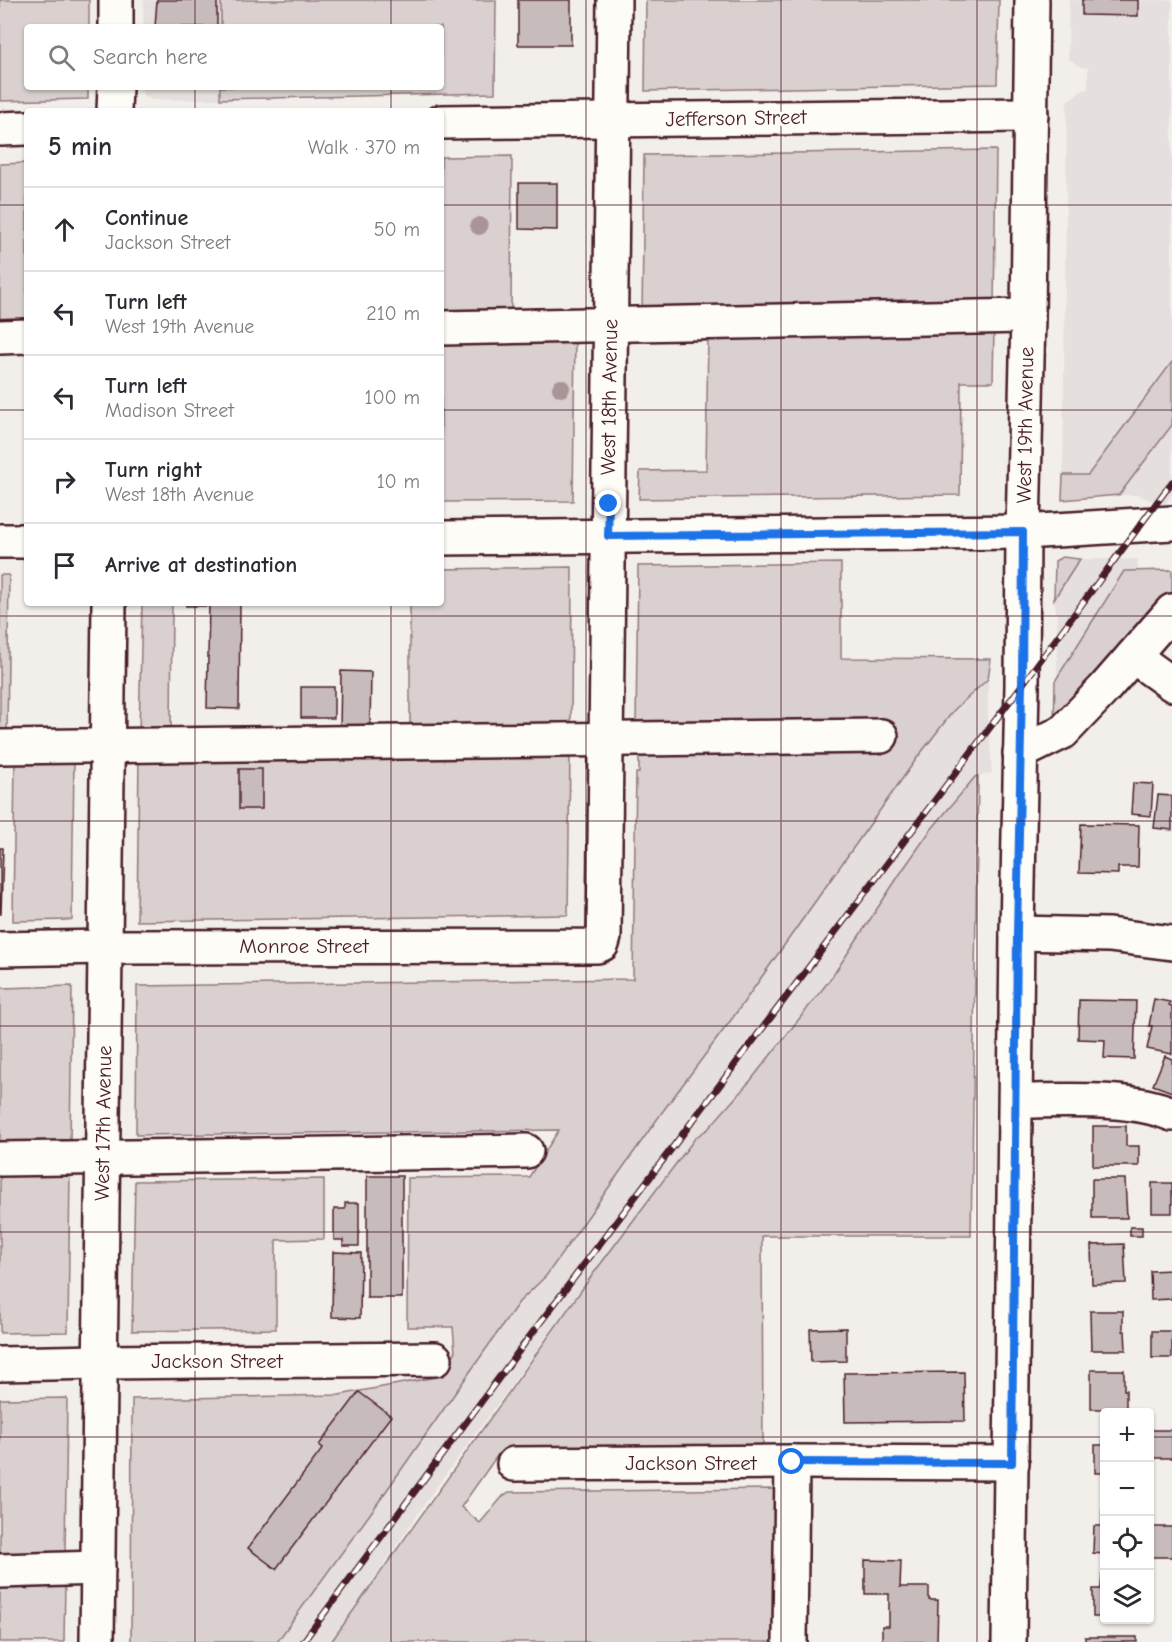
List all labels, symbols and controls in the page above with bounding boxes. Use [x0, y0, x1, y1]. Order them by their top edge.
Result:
search box [24, 24, 444, 90]
icon: search [45, 41, 78, 74]
text: Search here [93, 44, 208, 70]
street label: Jefferson Street [665, 105, 808, 131]
text: 5 min [48, 132, 112, 162]
text: Walk · 370 m [308, 136, 420, 159]
text: Continue [105, 205, 188, 231]
icon: ahead [48, 213, 81, 246]
text: 50 m [374, 218, 420, 241]
text: Jackson Street [105, 231, 230, 254]
text: Turn left [105, 289, 187, 315]
icon: left [48, 297, 81, 330]
text: 210 m [366, 302, 420, 325]
text: West 19th Avenue [105, 315, 254, 338]
street label: West 18th Avenue [596, 319, 622, 475]
street label: West 19th Avenue [1012, 346, 1038, 504]
text: Turn left [105, 373, 187, 399]
icon: left [48, 381, 81, 414]
text: 100 m [365, 386, 420, 409]
text: Madison Street [105, 399, 234, 422]
text: Turn right [105, 457, 202, 483]
icon: right [48, 465, 81, 498]
text: 10 m [377, 470, 420, 493]
text: West 18th Avenue [105, 483, 254, 506]
route end [595, 490, 621, 516]
icon: arrive [48, 549, 81, 582]
text: Arrive at destination [105, 552, 297, 578]
street label: Monroe Street [239, 934, 370, 958]
street label: West 17th Avenue [90, 1045, 116, 1201]
street label: Jackson Street [151, 1349, 284, 1373]
map controls [1100, 1408, 1154, 1624]
button: + [1100, 1408, 1154, 1462]
route start [778, 1448, 804, 1474]
street label: Jackson Street [625, 1451, 758, 1475]
button: − [1100, 1462, 1154, 1516]
button: locate [1100, 1516, 1154, 1570]
button: layers [1100, 1570, 1154, 1624]

